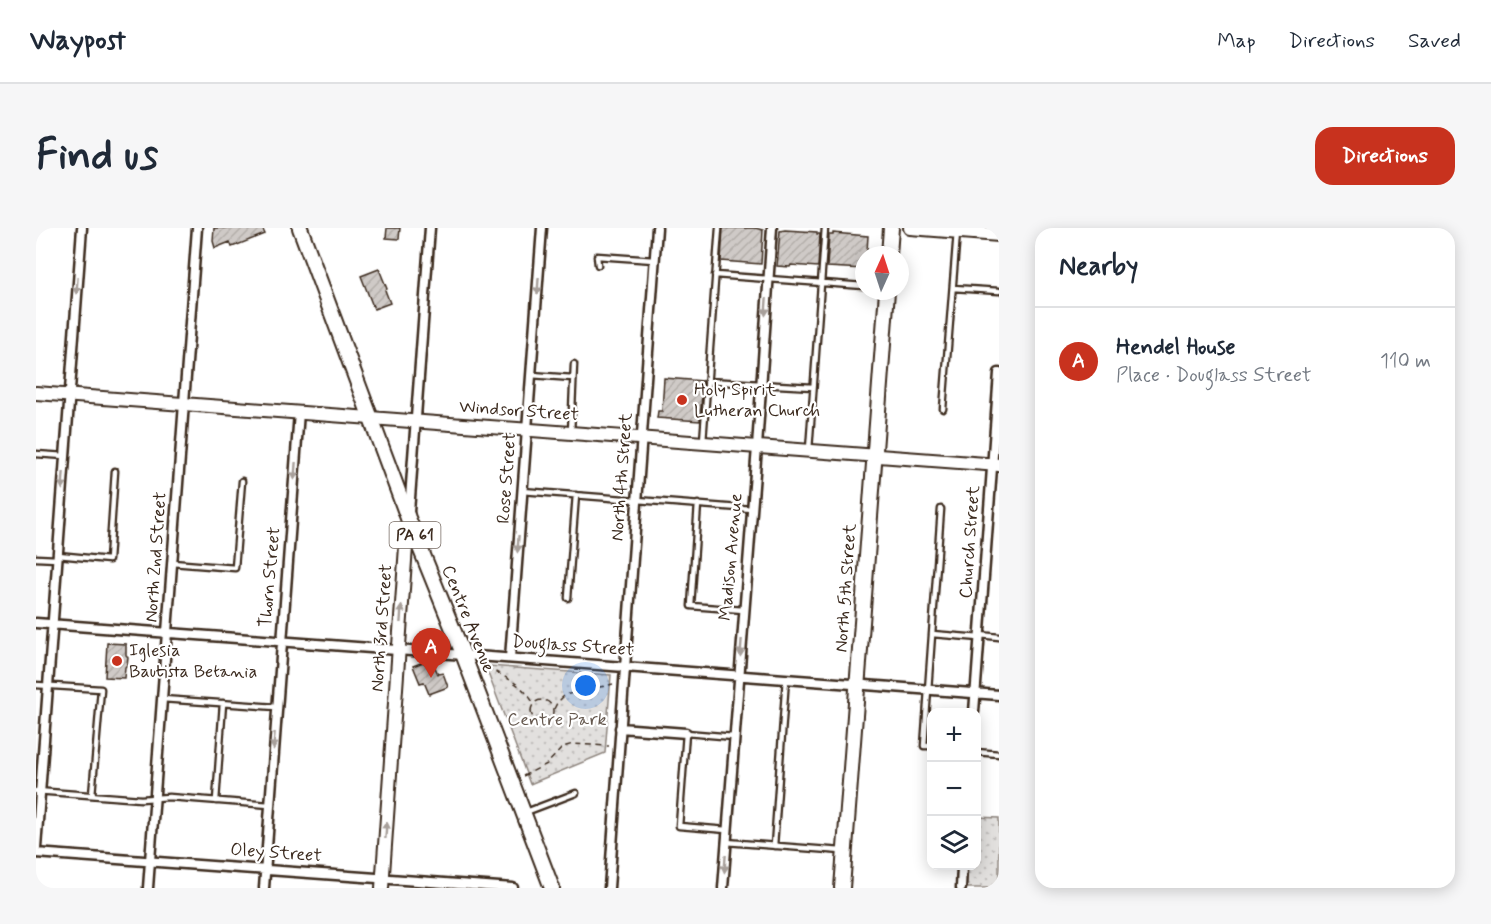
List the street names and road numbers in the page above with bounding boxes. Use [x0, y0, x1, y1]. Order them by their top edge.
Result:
street label: Windsor Street [458, 395, 580, 427]
street label: North 4th Street [606, 412, 638, 542]
street label: Rose Street [492, 431, 522, 525]
street label: Church Street [954, 484, 986, 599]
street label: North 2nd Street [139, 491, 173, 623]
street label: Madison Avenue [713, 492, 749, 622]
road number: PA 61 [390, 522, 440, 548]
street label: North 5th Street [830, 522, 862, 653]
street label: Thorn Street [254, 526, 286, 628]
street label: Centre Avenue [436, 562, 500, 676]
street label: North 3rd Street [366, 563, 398, 693]
street label: Douglass Street [511, 630, 635, 664]
street label: Oley Street [229, 838, 323, 868]

